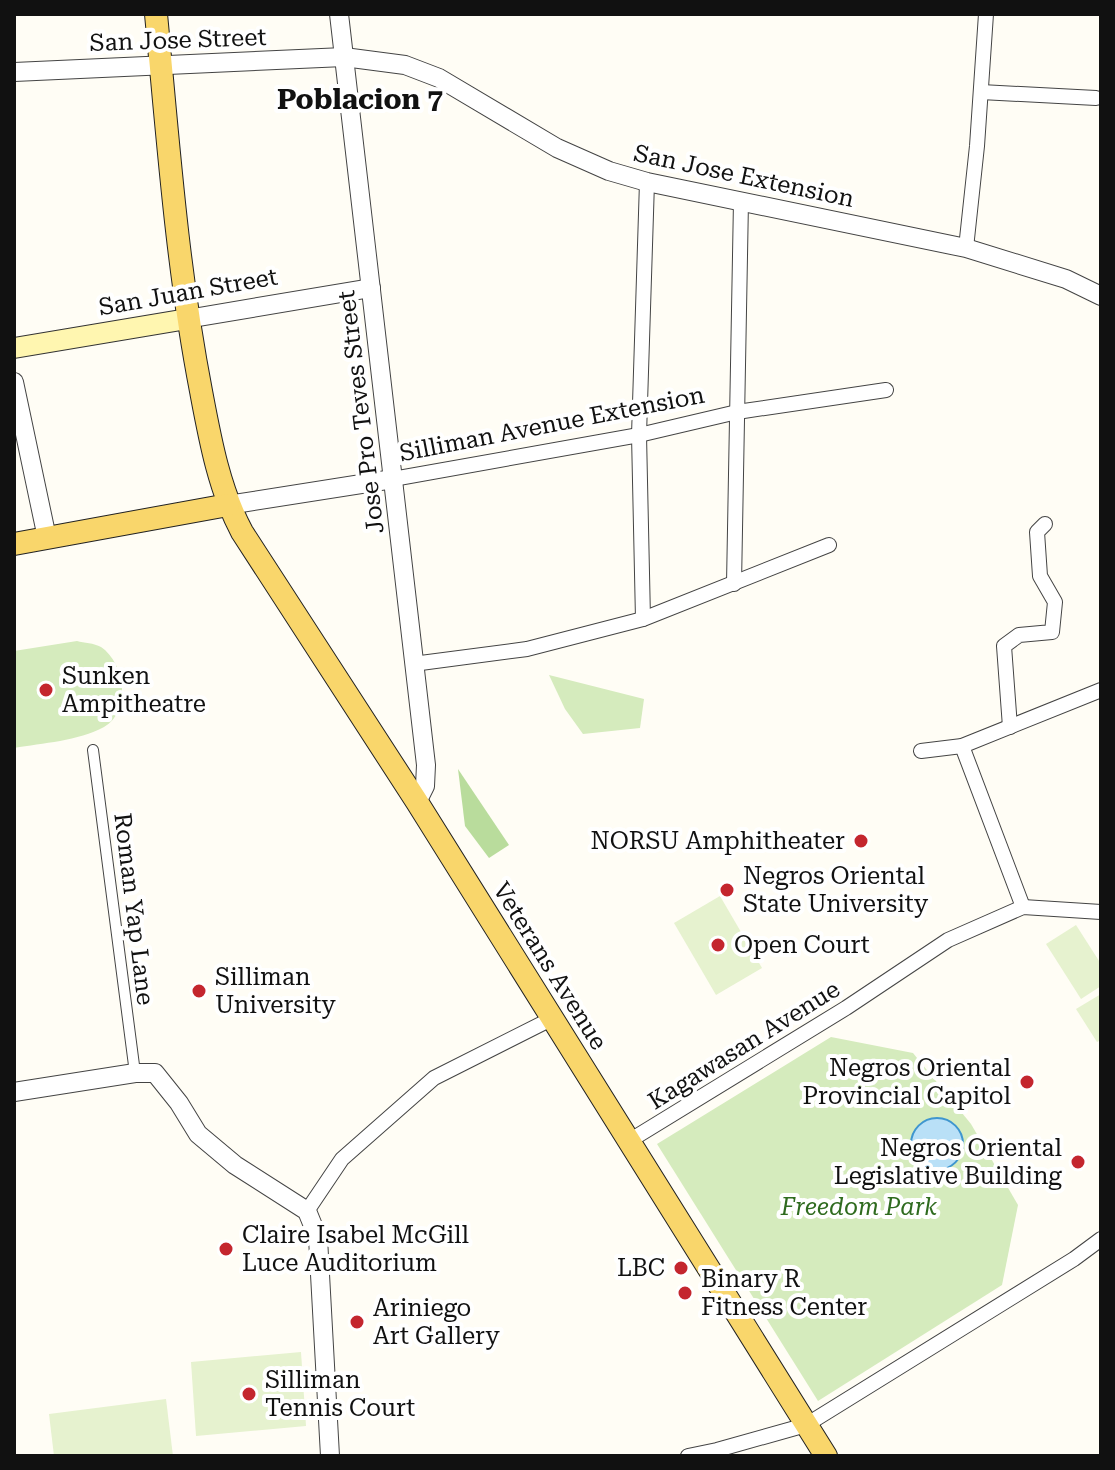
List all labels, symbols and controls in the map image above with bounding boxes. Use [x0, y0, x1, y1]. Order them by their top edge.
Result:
street label: San Jose Street [89, 23, 267, 57]
district label: Poblacion 7 [277, 83, 443, 116]
street label: San Jose Extension [631, 139, 857, 213]
street label: San Juan Street [96, 262, 280, 322]
street label: Jose Pro Teves Street [332, 289, 390, 535]
street label: Silliman Avenue Extension [397, 381, 707, 467]
place label: Sunken Ampitheatre [62, 662, 206, 718]
marker: Sunken Ampitheatre [37, 681, 55, 699]
street label: Roman Yap Lane [108, 811, 160, 1007]
place label: NORSU Amphitheater [590, 827, 845, 855]
marker: NORSU Amphitheater [852, 832, 870, 850]
place label: Negros Oriental State University [743, 862, 929, 918]
street label: Veterans Avenue [487, 877, 613, 1055]
marker: Negros Oriental State University [718, 881, 736, 899]
place label: Open Court [734, 931, 870, 959]
marker: Open Court [709, 936, 727, 954]
place label: Silliman University [215, 963, 337, 1019]
street label: Kagawasan Avenue [643, 975, 845, 1115]
marker: Silliman University [190, 982, 208, 1000]
place label: Negros Oriental Provincial Capitol [803, 1054, 1011, 1110]
marker: Negros Oriental Provincial Capitol [1018, 1073, 1036, 1091]
place label: Negros Oriental Legislative Building [834, 1134, 1062, 1190]
marker: Negros Oriental Legislative Building [1069, 1153, 1087, 1171]
park label: Freedom Park [780, 1193, 937, 1221]
place label: Claire Isabel McGill Luce Auditorium [242, 1221, 469, 1277]
marker: Claire Isabel McGill Luce Auditorium [217, 1240, 235, 1258]
place label: LBC [617, 1254, 665, 1282]
marker: LBC [672, 1259, 690, 1277]
place label: Binary R Fitness Center [701, 1265, 867, 1321]
marker: Binary R Fitness Center [676, 1284, 694, 1302]
place label: Ariniego Art Gallery [373, 1294, 500, 1350]
marker: Ariniego Art Gallery [348, 1313, 366, 1331]
place label: Silliman Tennis Court [265, 1366, 415, 1422]
marker: Silliman Tennis Court [240, 1385, 258, 1403]

